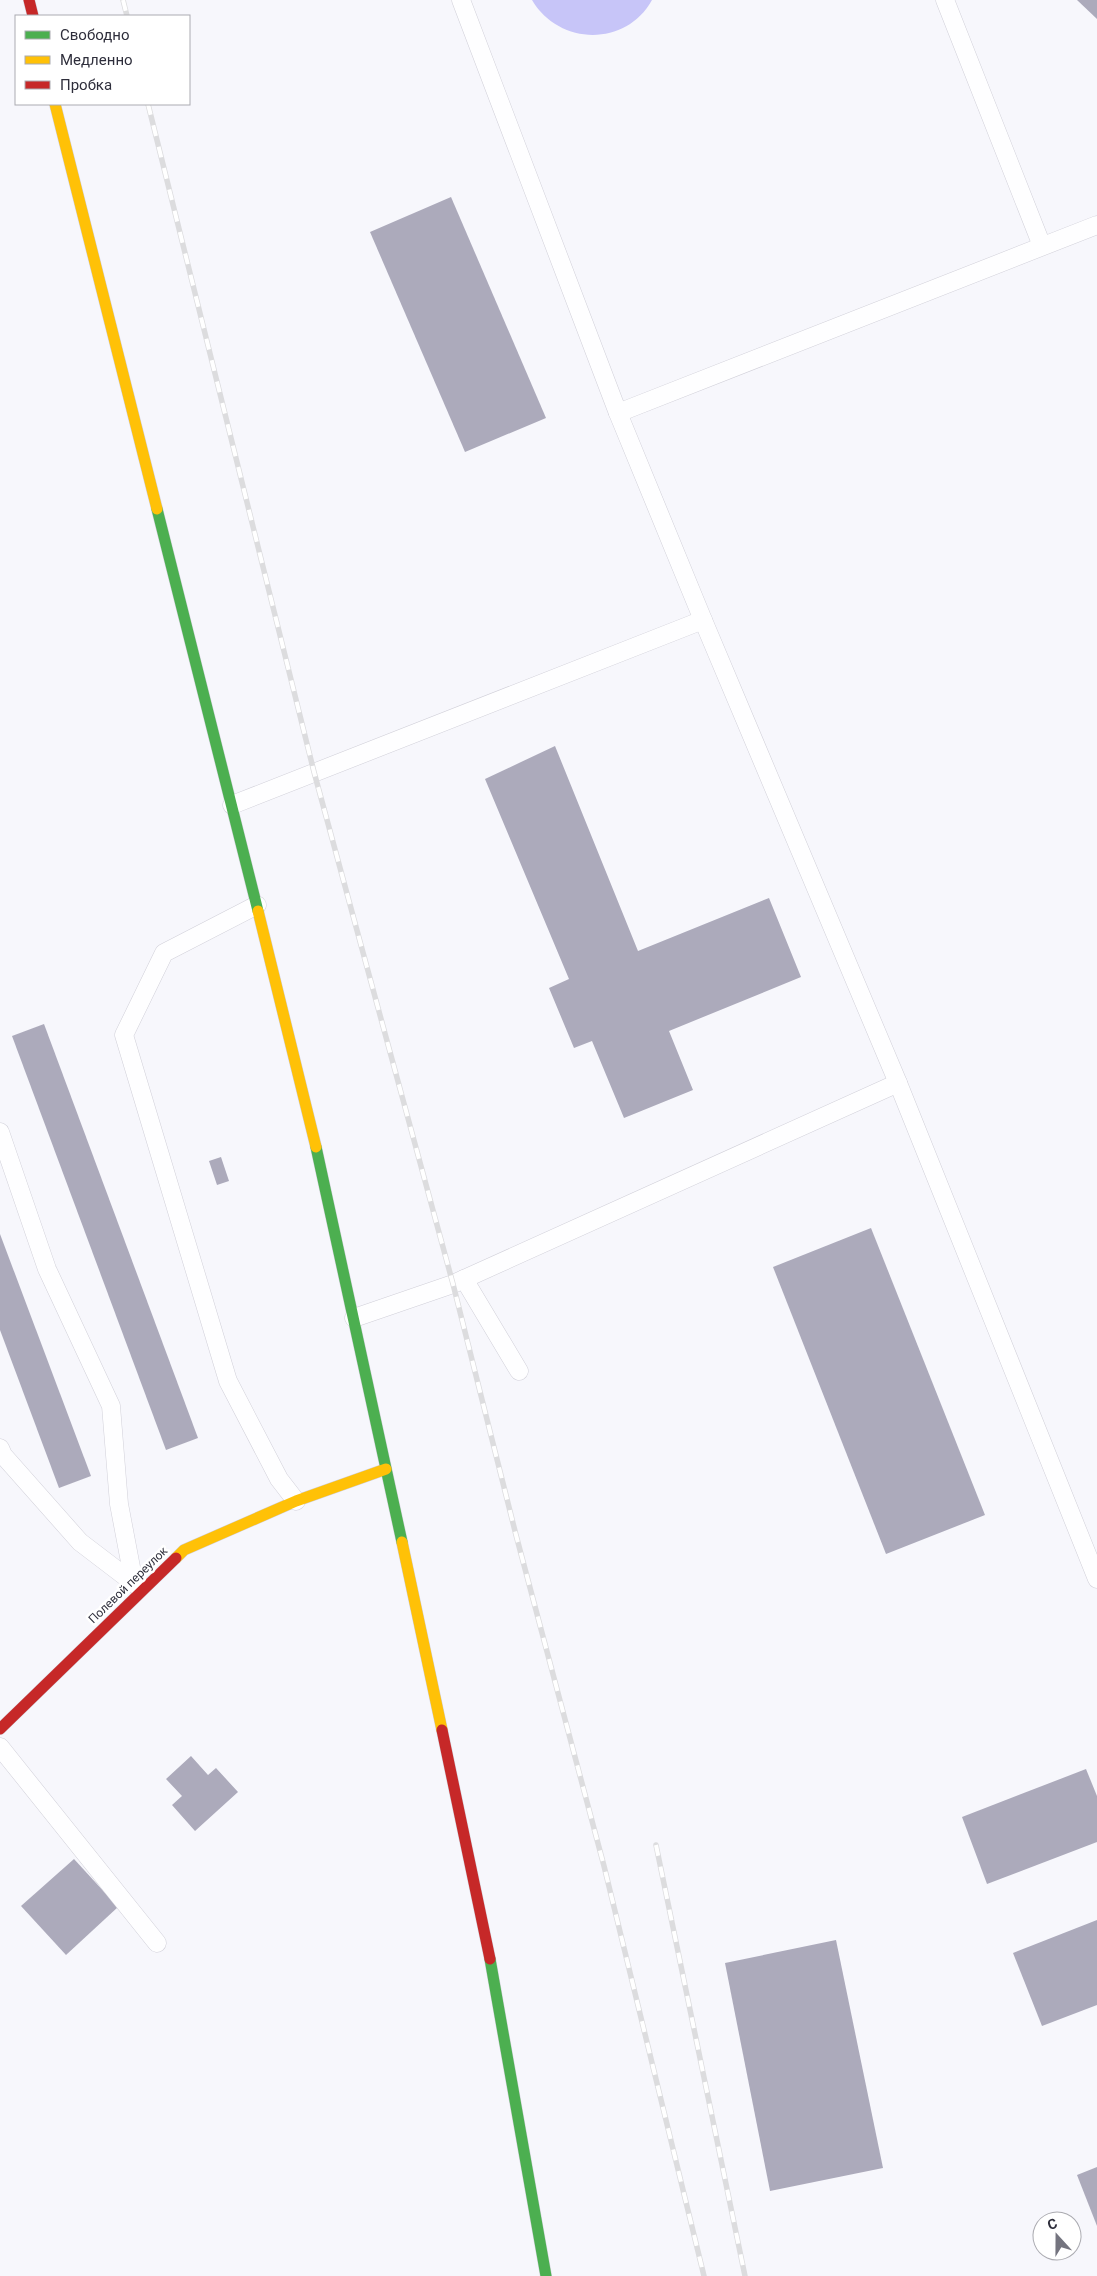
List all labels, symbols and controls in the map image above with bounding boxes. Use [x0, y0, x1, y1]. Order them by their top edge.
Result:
legend [15, 15, 190, 105]
text: Свободно [60, 26, 129, 44]
text: Медленно [60, 51, 133, 69]
text: Пробка [60, 76, 112, 94]
street label: Полевой переулок [86, 1543, 171, 1626]
north arrow [1032, 2211, 1082, 2261]
text: С [1045, 2215, 1059, 2233]

